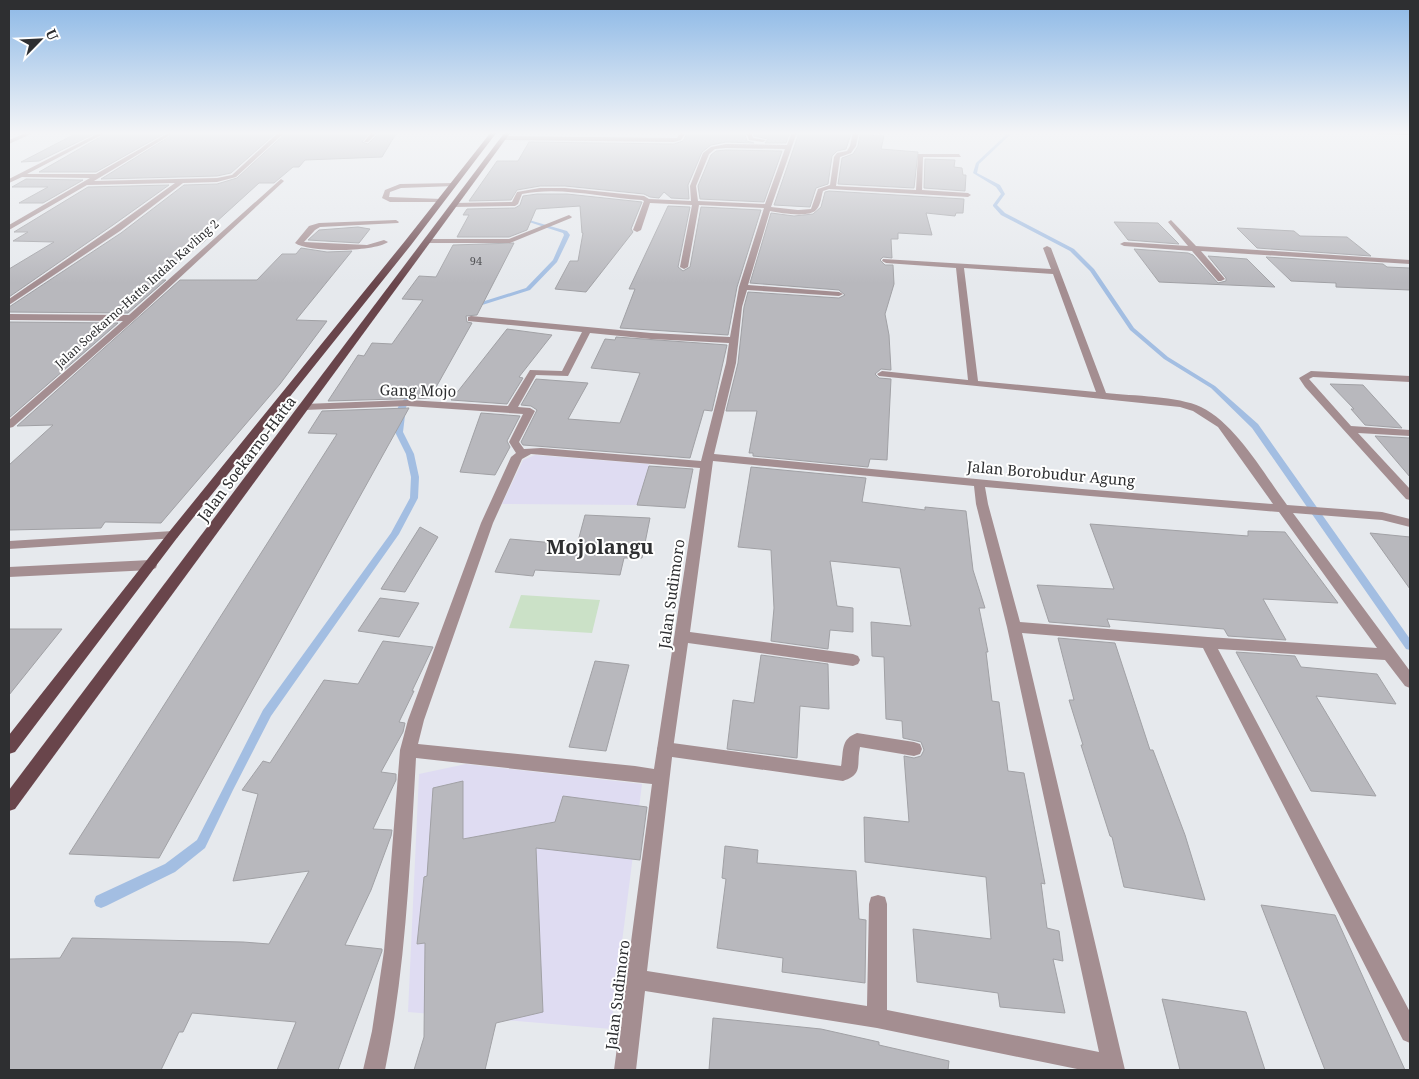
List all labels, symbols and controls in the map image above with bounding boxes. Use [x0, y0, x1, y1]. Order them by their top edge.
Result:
north arrow [15, 15, 65, 65]
text: U [42, 26, 63, 44]
street label: Jalan Soekarno-Hatta Indah Kavling 2 [50, 215, 222, 373]
house number: 94 [470, 253, 482, 268]
street label: Gang Mojo [380, 379, 457, 401]
street label: Jalan Soekarno-Hatta [192, 392, 300, 526]
street label: Jalan Borobudur Agung [965, 456, 1136, 490]
district label: Mojolangu [546, 533, 654, 560]
street label: Jalan Sudimoro [653, 538, 689, 651]
street label: Jalan Sudimoro [600, 939, 634, 1052]

